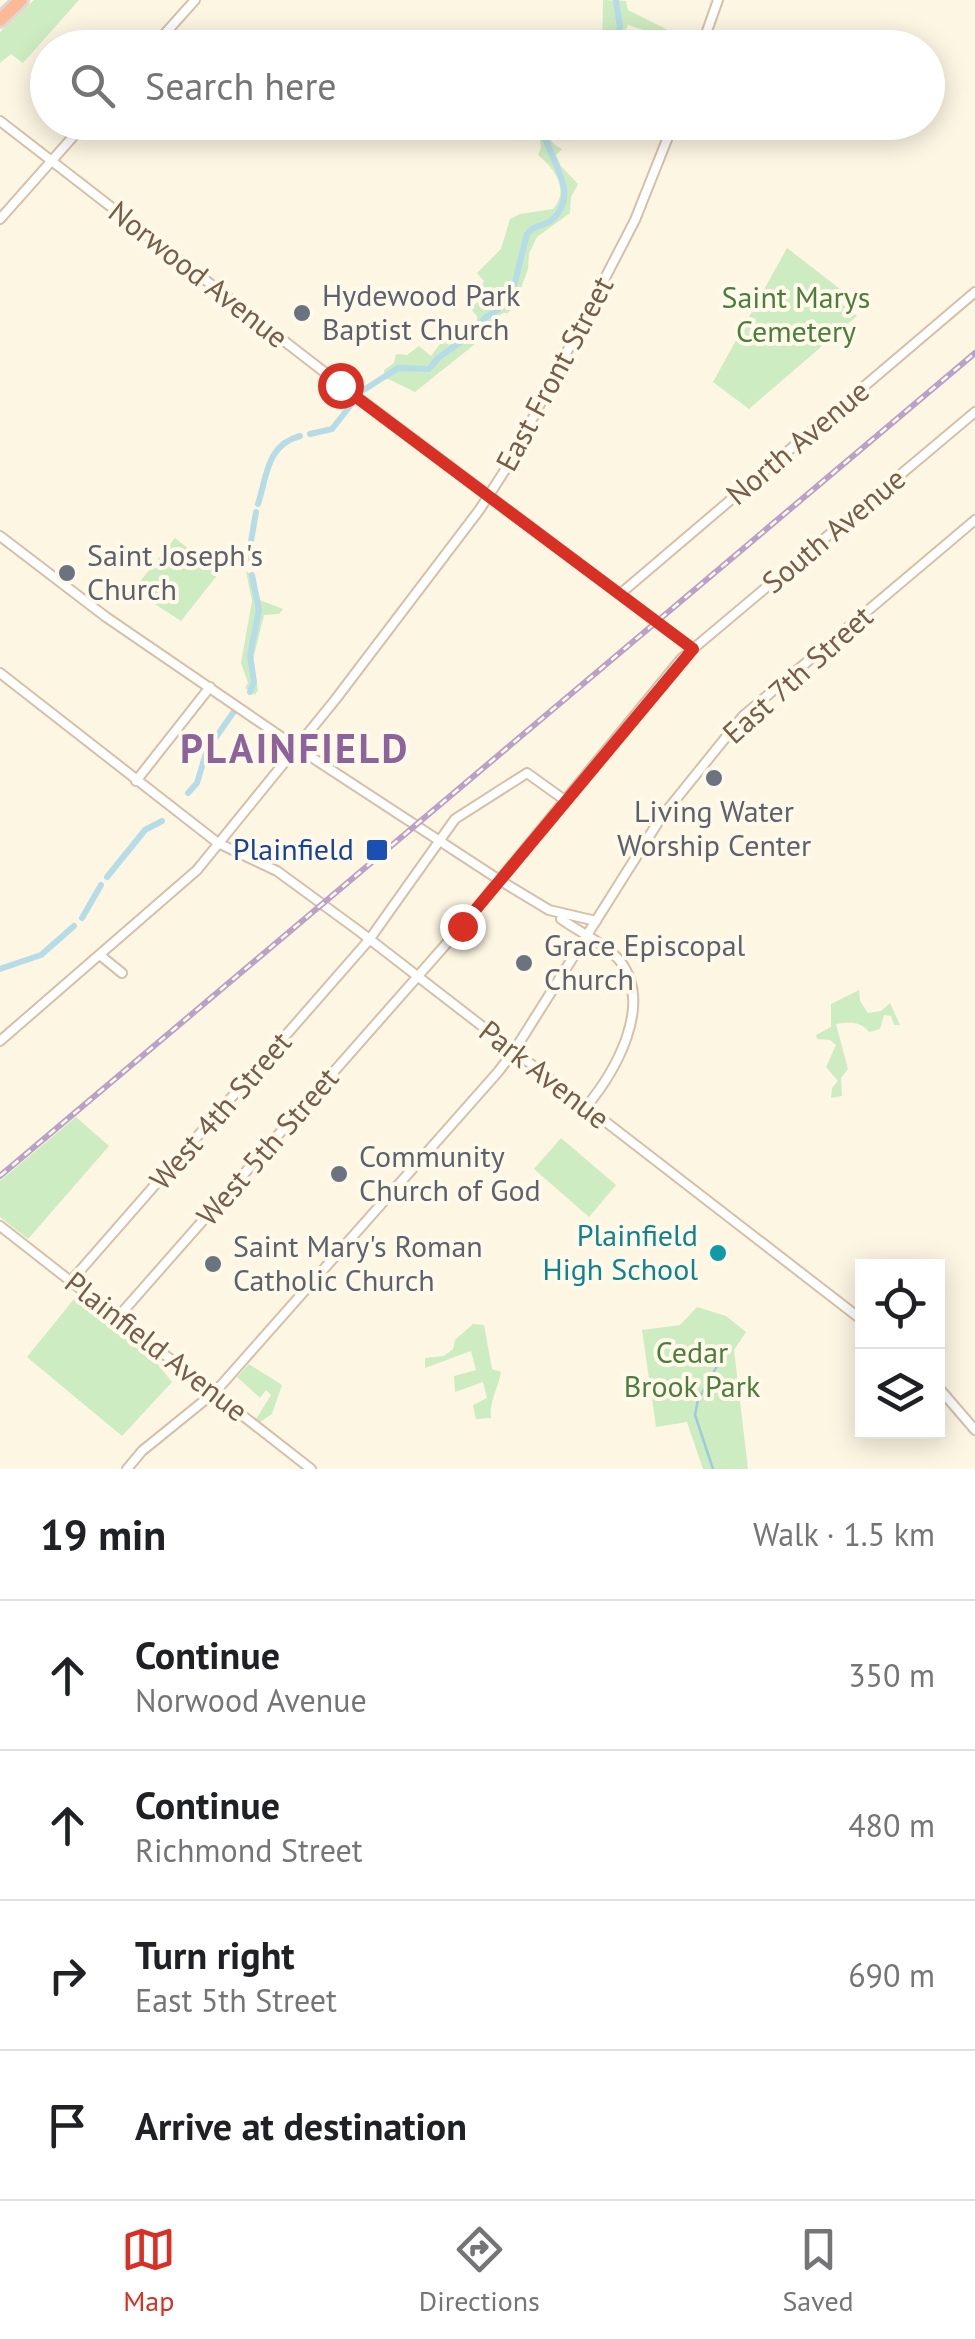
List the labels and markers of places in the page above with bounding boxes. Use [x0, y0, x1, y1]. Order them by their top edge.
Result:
place label: Hydewood Park Baptist Church [322, 275, 521, 348]
marker: Hydewood Park Baptist Church [291, 302, 313, 324]
place label: Saint Joseph's Church [87, 535, 263, 608]
marker: Saint Joseph's Church [56, 562, 78, 584]
marker: Living Water Worship Center [703, 767, 725, 789]
place label: Living Water Worship Center [617, 791, 811, 864]
place label: Plainfield [233, 829, 354, 868]
marker: Plainfield [364, 837, 390, 863]
place label: Grace Episcopal Church [544, 925, 746, 998]
marker: Grace Episcopal Church [513, 952, 535, 974]
place label: Community Church of God [359, 1136, 541, 1209]
marker: Community Church of God [328, 1163, 350, 1185]
place label: Plainfield High School [542, 1215, 698, 1288]
place label: Saint Mary's Roman Catholic Church [233, 1226, 483, 1299]
marker: Plainfield High School [707, 1242, 729, 1264]
marker: Saint Mary's Roman Catholic Church [202, 1253, 224, 1275]

